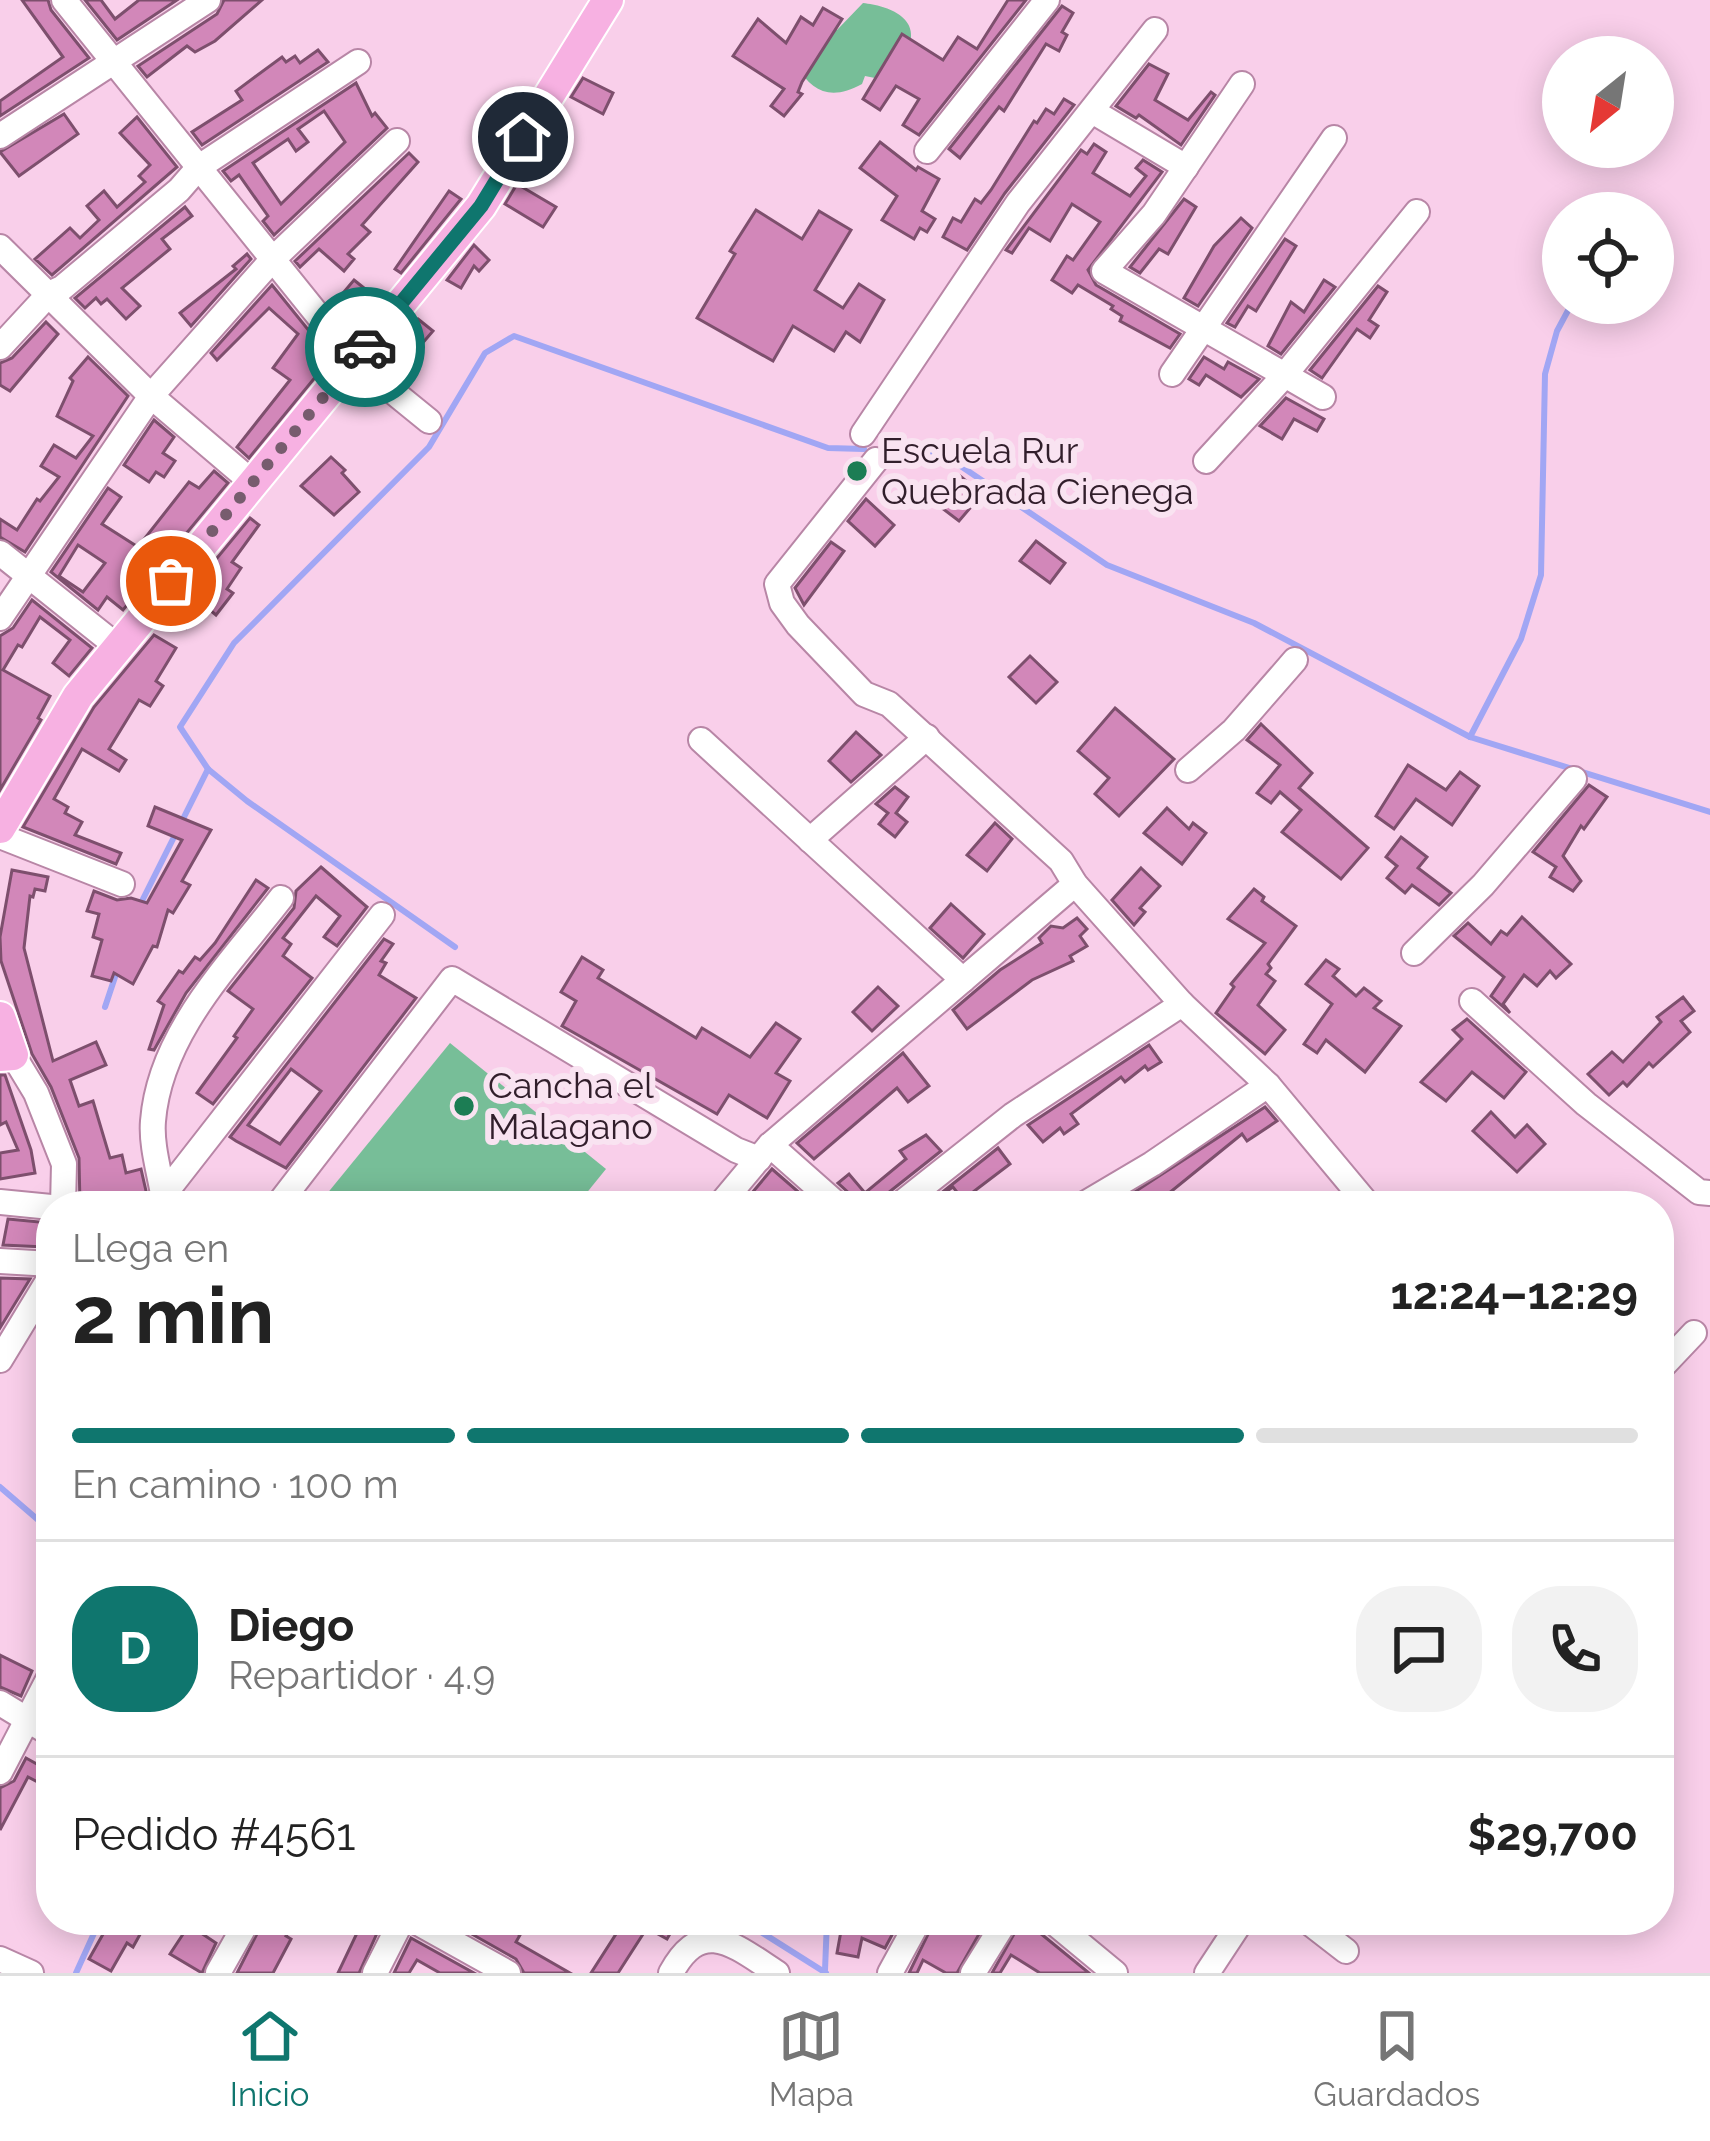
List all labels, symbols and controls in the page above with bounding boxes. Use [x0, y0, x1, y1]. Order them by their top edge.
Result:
north arrow [1542, 36, 1674, 168]
map controls [1542, 36, 1674, 324]
pin [472, 86, 574, 188]
icon: home [490, 104, 556, 170]
button: locate [1542, 192, 1674, 324]
courier [305, 287, 425, 407]
icon: car [332, 314, 398, 380]
place label: Escuela Rur Quebrada Cienega [881, 429, 1194, 512]
marker: Escuela Rur Quebrada Cienega [844, 458, 870, 484]
pin [120, 530, 222, 632]
icon: bag [138, 548, 204, 614]
place label: Cancha el Malagano [488, 1064, 654, 1147]
marker: Cancha el Malagano [451, 1093, 477, 1119]
text: Llega en [72, 1225, 229, 1271]
text: 12:24–12:29 [1390, 1267, 1638, 1320]
text: 2 min [72, 1270, 274, 1361]
text: En camino · 100 m [72, 1461, 399, 1507]
button: chat [1356, 1586, 1482, 1712]
button: phone [1512, 1586, 1638, 1712]
text: Diego [228, 1599, 354, 1652]
text: D [119, 1622, 151, 1675]
text: Repartidor · 4.9 [228, 1652, 495, 1698]
text: Pedido #4561 [72, 1808, 356, 1861]
text: $29,700 [1468, 1808, 1638, 1861]
tab: Inicio [230, 2003, 309, 2114]
tab: Mapa [769, 2003, 854, 2114]
tab: Guardados [1313, 2003, 1480, 2114]

